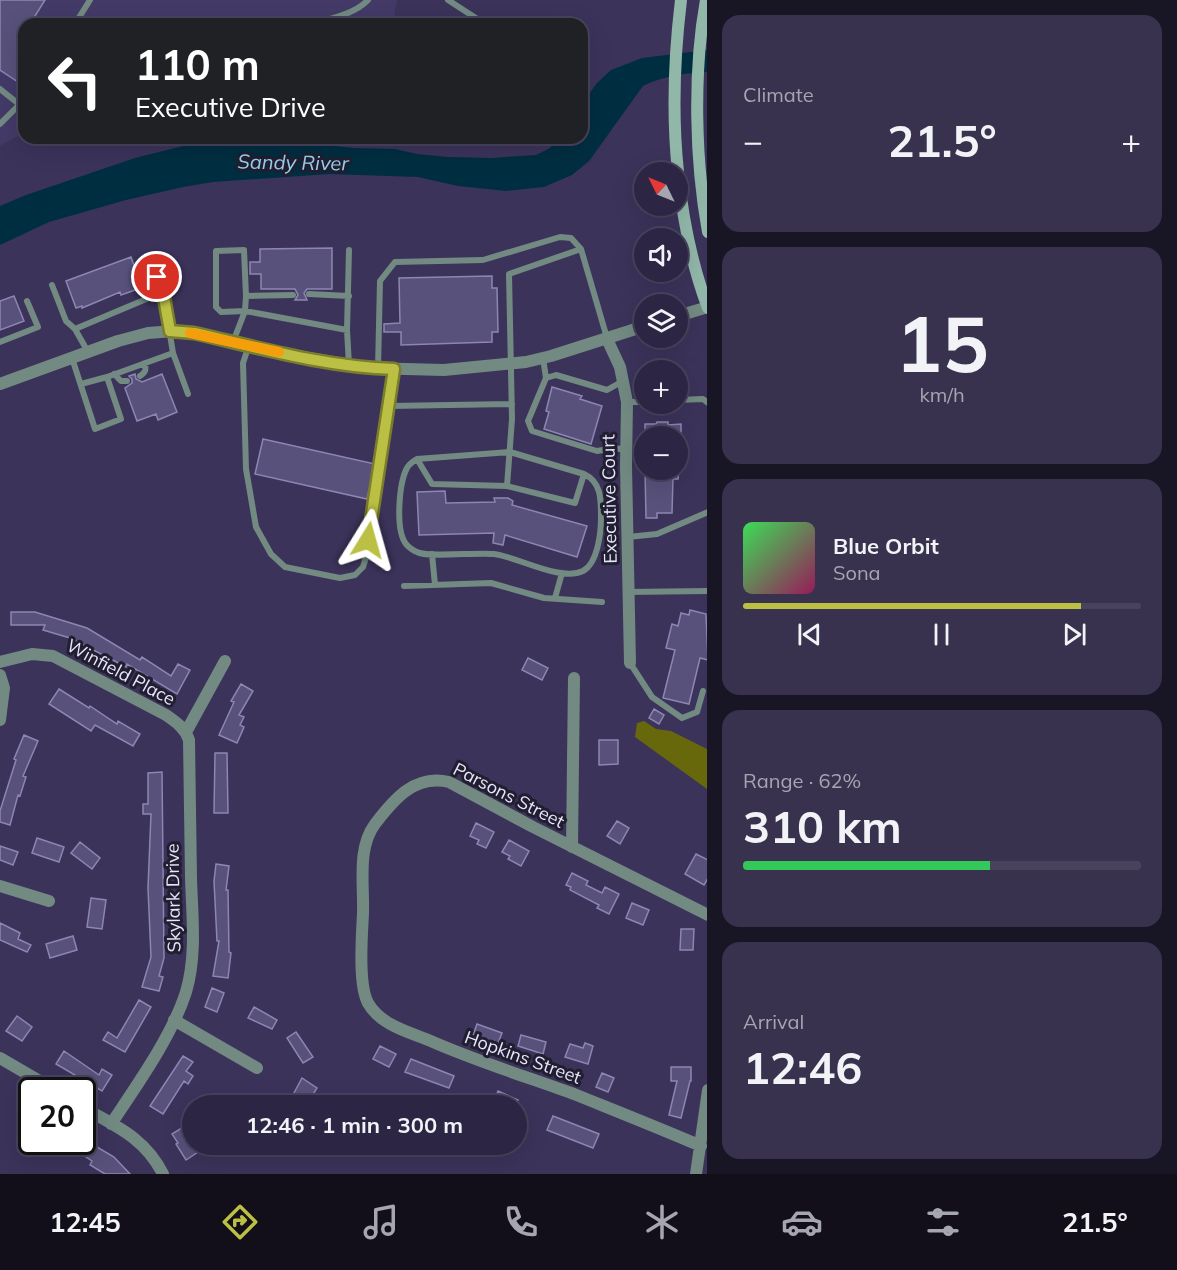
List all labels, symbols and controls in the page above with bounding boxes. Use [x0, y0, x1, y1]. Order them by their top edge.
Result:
text: 110 m [135, 38, 260, 91]
icon: left [36, 42, 114, 120]
text: Climate [743, 82, 814, 107]
text: Executive Drive [135, 90, 326, 124]
text: 21.5° [887, 112, 997, 168]
text: − [743, 120, 763, 161]
text: + [1121, 120, 1141, 161]
water label: Sandy River [237, 149, 350, 175]
north arrow [634, 162, 688, 216]
map controls [634, 162, 688, 480]
button: sound [634, 228, 688, 282]
pin [131, 251, 182, 302]
icon: arrive [140, 260, 173, 293]
button: layers [634, 294, 688, 348]
text: 15 [895, 294, 989, 392]
button: + [634, 360, 688, 414]
text: km/h [919, 382, 965, 407]
button: − [634, 426, 688, 480]
street label: Executive Court [596, 434, 622, 564]
position arrow [336, 508, 400, 572]
text: Blue Orbit [833, 532, 939, 560]
text: Sona [833, 560, 881, 585]
icon: previous [793, 618, 826, 651]
icon: pause [925, 618, 958, 651]
icon: next [1058, 618, 1091, 651]
street label: Winfield Place [63, 634, 179, 710]
street label: Parsons Street [450, 757, 568, 833]
text: Range · 62% [743, 768, 861, 793]
text: 310 km [743, 798, 902, 854]
street label: Skylark Drive [161, 843, 185, 953]
text: Arrival [743, 1009, 804, 1034]
street label: Hopkins Street [462, 1025, 584, 1089]
text: 12:46 [743, 1039, 862, 1095]
speed limit sign: 20 [18, 1077, 96, 1155]
text: 12:46 · 1 min · 300 m [246, 1111, 463, 1139]
icon: directions [219, 1201, 261, 1243]
icon: music [360, 1201, 402, 1243]
icon: phone [500, 1201, 542, 1243]
icon: climate [641, 1201, 683, 1243]
icon: car [781, 1201, 823, 1243]
icon: filters [922, 1201, 964, 1243]
text: 12:45 [49, 1205, 121, 1239]
text: 21.5° [1062, 1205, 1128, 1239]

